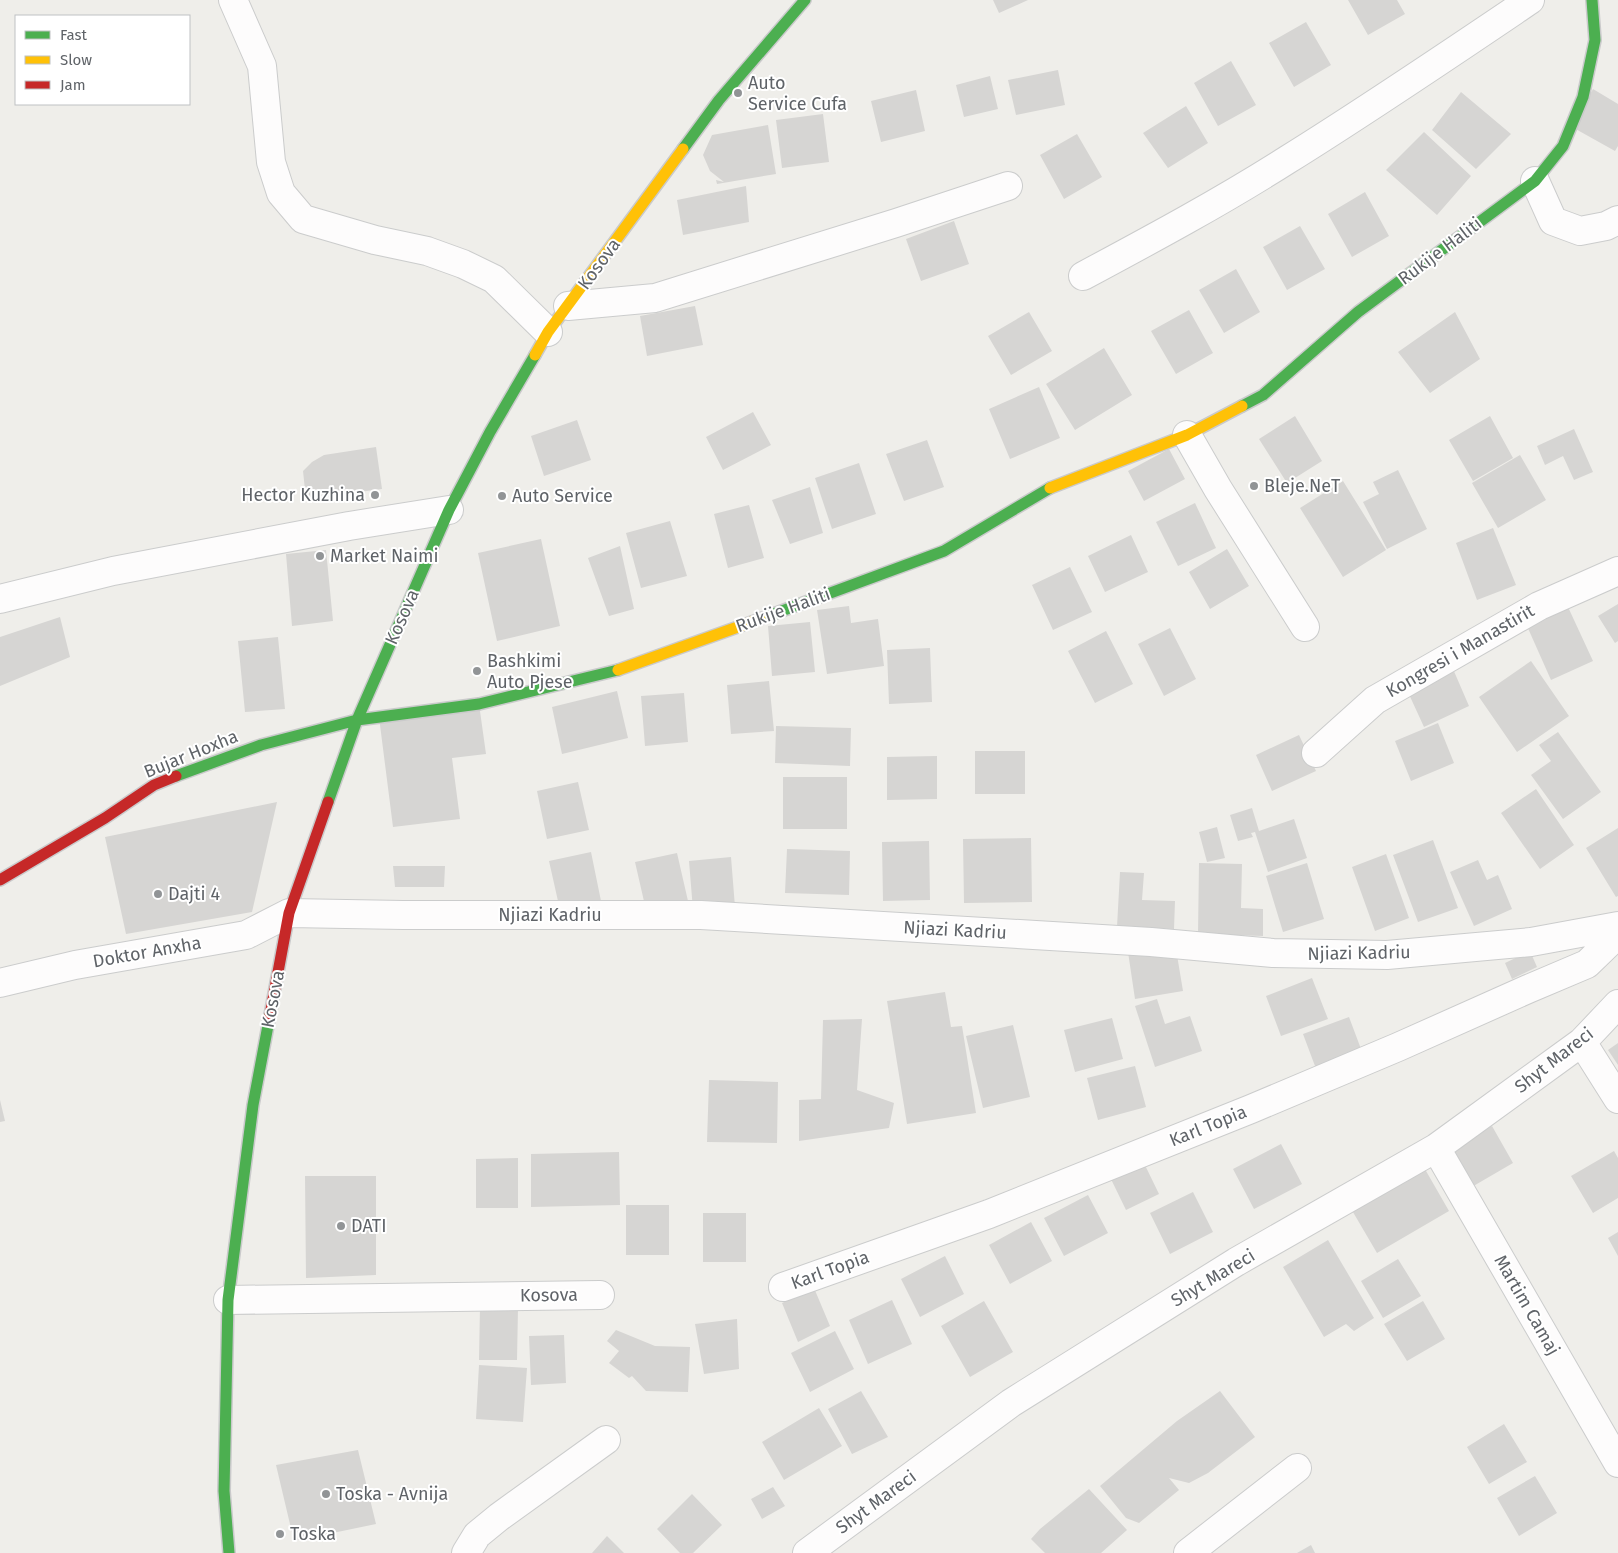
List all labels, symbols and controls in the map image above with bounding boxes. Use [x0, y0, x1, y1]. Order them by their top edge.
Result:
legend [15, 15, 190, 105]
text: Fast [60, 26, 87, 44]
text: Slow [60, 51, 92, 69]
place label: Auto Service Cufa [748, 72, 847, 115]
text: Jam [60, 76, 86, 94]
marker: Auto Service Cufa [732, 87, 744, 99]
street label: Rukije Haliti [1394, 212, 1486, 290]
street label: Kosova [573, 234, 625, 294]
place label: Bleje.NeT [1264, 475, 1341, 497]
marker: Bleje.NeT [1248, 480, 1260, 492]
place label: Hector Kuzhina [241, 484, 365, 506]
place label: Auto Service [512, 485, 613, 507]
marker: Hector Kuzhina [369, 489, 381, 501]
marker: Auto Service [496, 490, 508, 502]
place label: Market Naimi [330, 545, 439, 567]
marker: Market Naimi [314, 550, 326, 562]
street label: Rukije Haliti [733, 583, 833, 637]
street label: Kosova [380, 586, 424, 648]
street label: Kongresi i Manastirit [1382, 599, 1538, 702]
place label: Bashkimi Auto Pjese [487, 650, 572, 693]
marker: Bashkimi Auto Pjese [471, 665, 483, 677]
street label: Bujar Hoxha [141, 725, 241, 783]
place label: Dajti 4 [168, 883, 220, 905]
marker: Dajti 4 [152, 888, 164, 900]
street label: Njiazi Kadriu [498, 904, 602, 926]
street label: Njiazi Kadriu [903, 916, 1007, 944]
street label: Doktor Anxha [91, 932, 203, 972]
street label: Njiazi Kadriu [1307, 941, 1411, 965]
street label: Kosova [257, 968, 289, 1030]
street label: Shyt Mareci [1510, 1022, 1598, 1098]
street label: Karl Topia [1166, 1101, 1250, 1151]
place label: DATI [351, 1215, 386, 1237]
marker: DATI [335, 1220, 347, 1232]
street label: Shyt Mareci [1167, 1244, 1259, 1312]
street label: Karl Topia [788, 1246, 872, 1294]
street label: Martim Camaj [1489, 1251, 1565, 1359]
street label: Kosova [520, 1283, 578, 1307]
street label: Shyt Mareci [831, 1465, 921, 1539]
place label: Toska - Avnija [336, 1483, 448, 1505]
marker: Toska - Avnija [320, 1488, 332, 1500]
place label: Toska [290, 1523, 336, 1545]
marker: Toska [274, 1528, 286, 1540]

